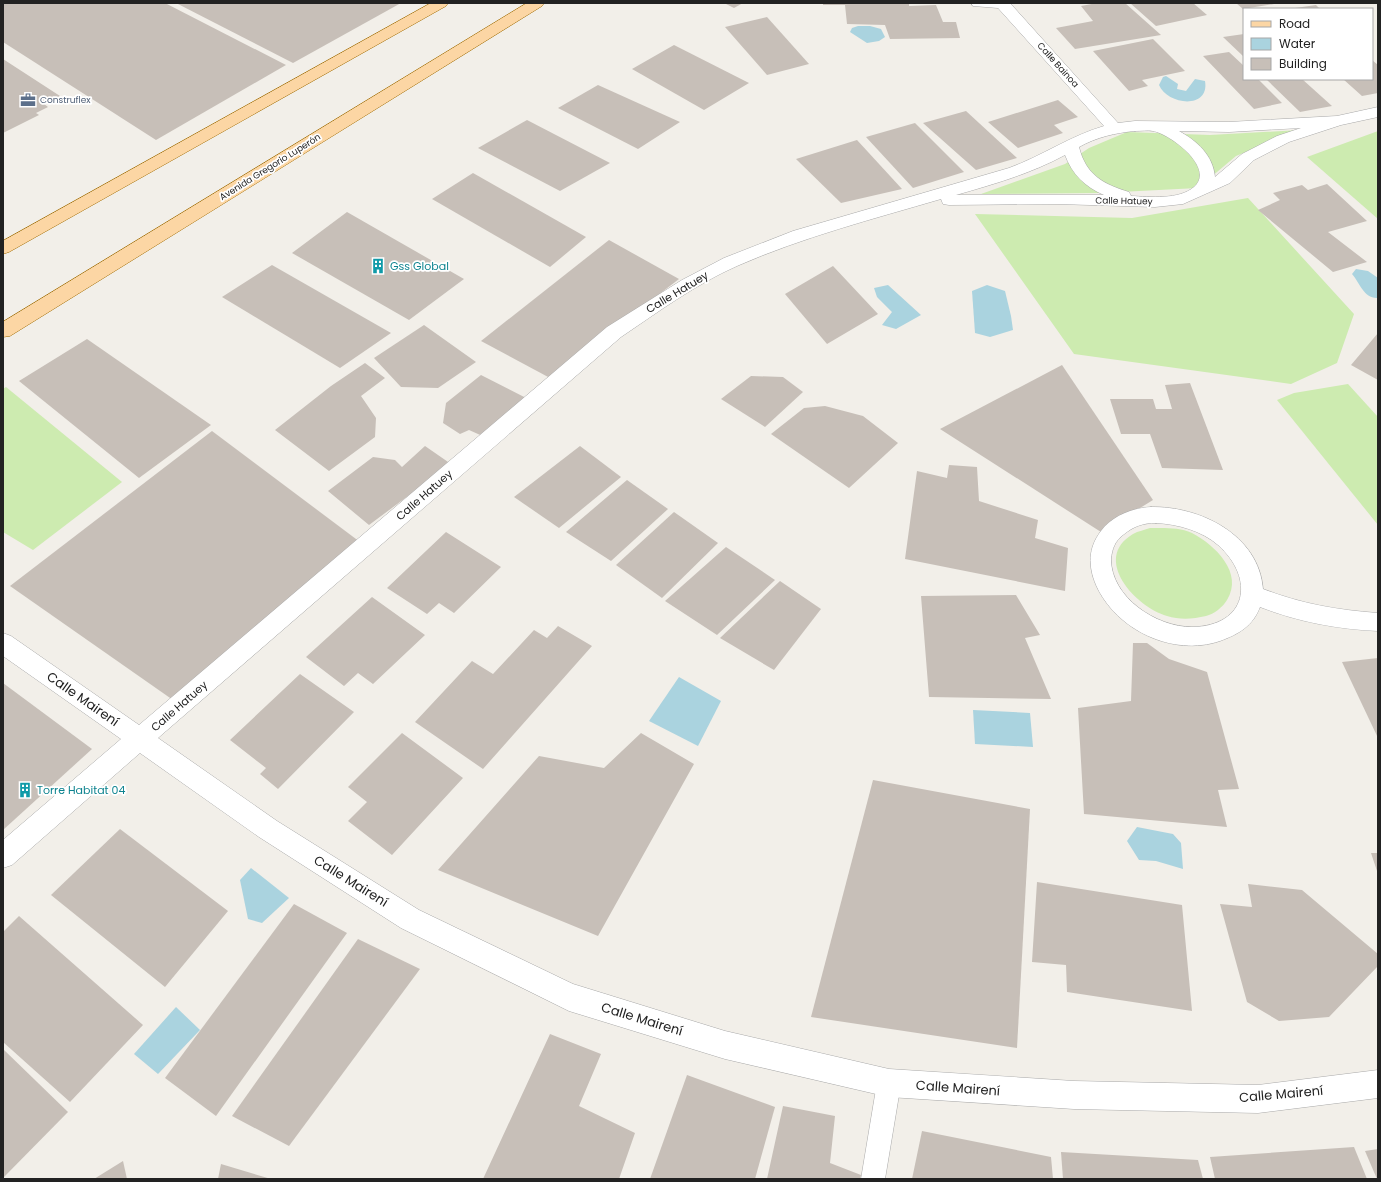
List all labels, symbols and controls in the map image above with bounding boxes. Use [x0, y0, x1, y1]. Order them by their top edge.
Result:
legend [1243, 8, 1373, 80]
text: Road [1279, 15, 1310, 32]
text: Water [1279, 35, 1316, 52]
street label: Calle Bainoa [1035, 40, 1081, 90]
text: Building [1279, 55, 1327, 72]
office icon: Construflex [19, 91, 37, 109]
place label: Construflex [40, 94, 91, 106]
street label: Avenida Gregorio Luperón [217, 131, 323, 203]
street label: Calle Hatuey [1095, 194, 1153, 208]
building icon: Gss Global [369, 257, 387, 275]
place label: Gss Global [390, 258, 449, 274]
street label: Calle Hatuey [643, 267, 712, 317]
street label: Calle Hatuey [392, 465, 456, 524]
street label: Calle Mairení [43, 667, 123, 731]
street label: Calle Hatuey [147, 676, 211, 735]
building icon: Torre Habitat 04 [16, 781, 34, 799]
place label: Torre Habitat 04 [37, 782, 125, 798]
street label: Calle Mairení [310, 851, 392, 911]
street label: Calle Mairení [599, 998, 685, 1040]
street label: Calle Mairení [915, 1076, 1001, 1100]
street label: Calle Mairení [1238, 1081, 1324, 1107]

